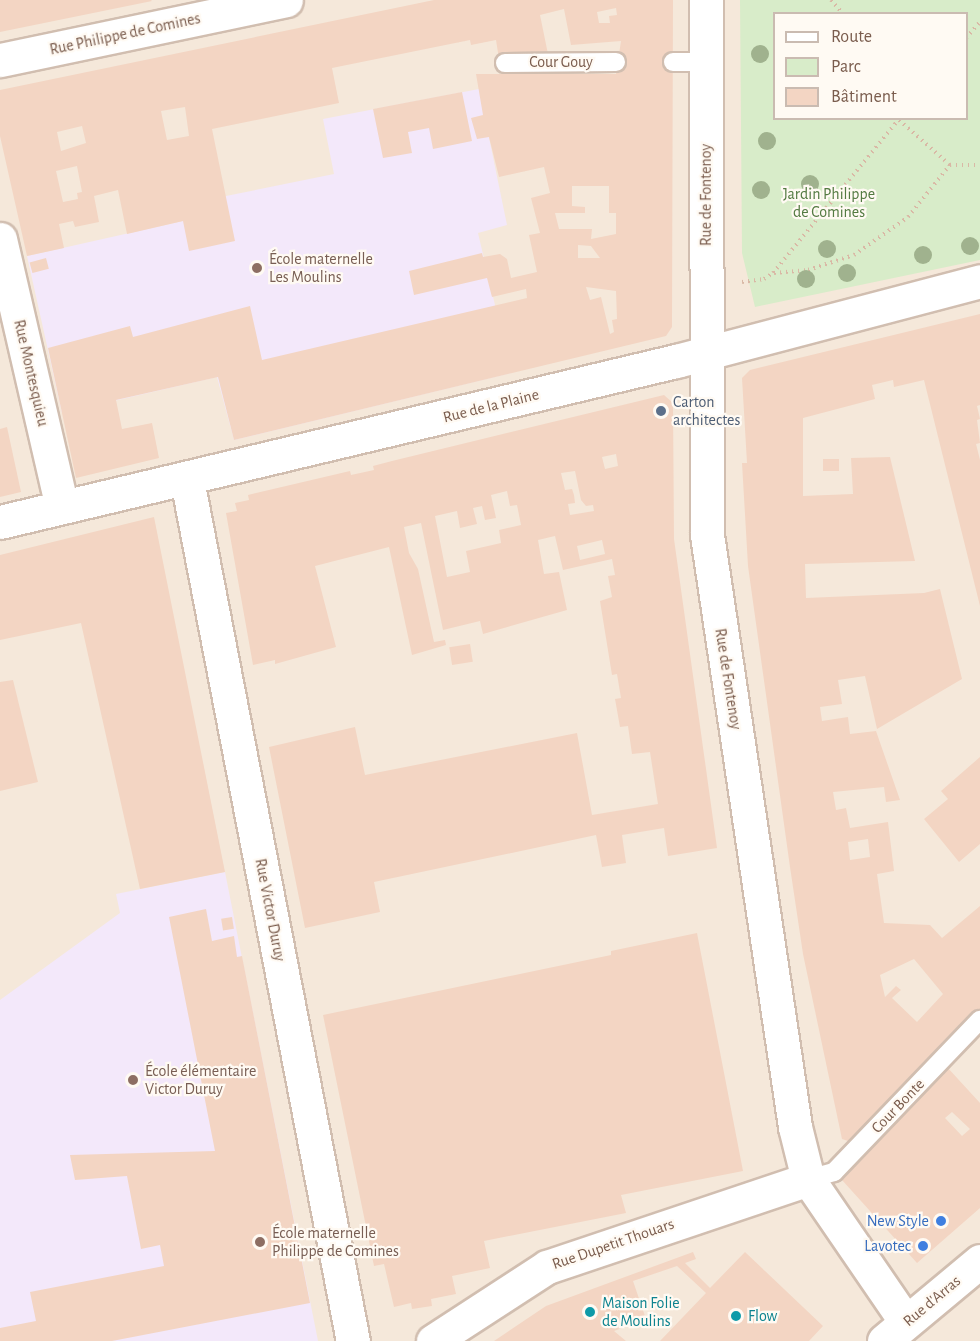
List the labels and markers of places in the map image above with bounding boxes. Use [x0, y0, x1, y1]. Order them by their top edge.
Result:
place label: École maternelle Les Moulins [269, 249, 373, 287]
marker: École maternelle Les Moulins [250, 261, 264, 275]
place label: Carton architectes [673, 392, 740, 430]
marker: Carton architectes [654, 404, 668, 418]
place label: École élémentaire Victor Duruy [145, 1061, 256, 1099]
marker: École élémentaire Victor Duruy [126, 1073, 140, 1087]
place label: New Style [867, 1211, 929, 1231]
marker: New Style [934, 1214, 948, 1228]
place label: École maternelle Philippe de Comines [272, 1223, 399, 1261]
marker: École maternelle Philippe de Comines [253, 1235, 267, 1249]
place label: Lavotec [864, 1236, 911, 1256]
marker: Lavotec [916, 1239, 930, 1253]
place label: Maison Folie de Moulins [602, 1293, 680, 1331]
marker: Maison Folie de Moulins [583, 1305, 597, 1319]
place label: Flow [748, 1306, 777, 1326]
marker: Flow [729, 1309, 743, 1323]

